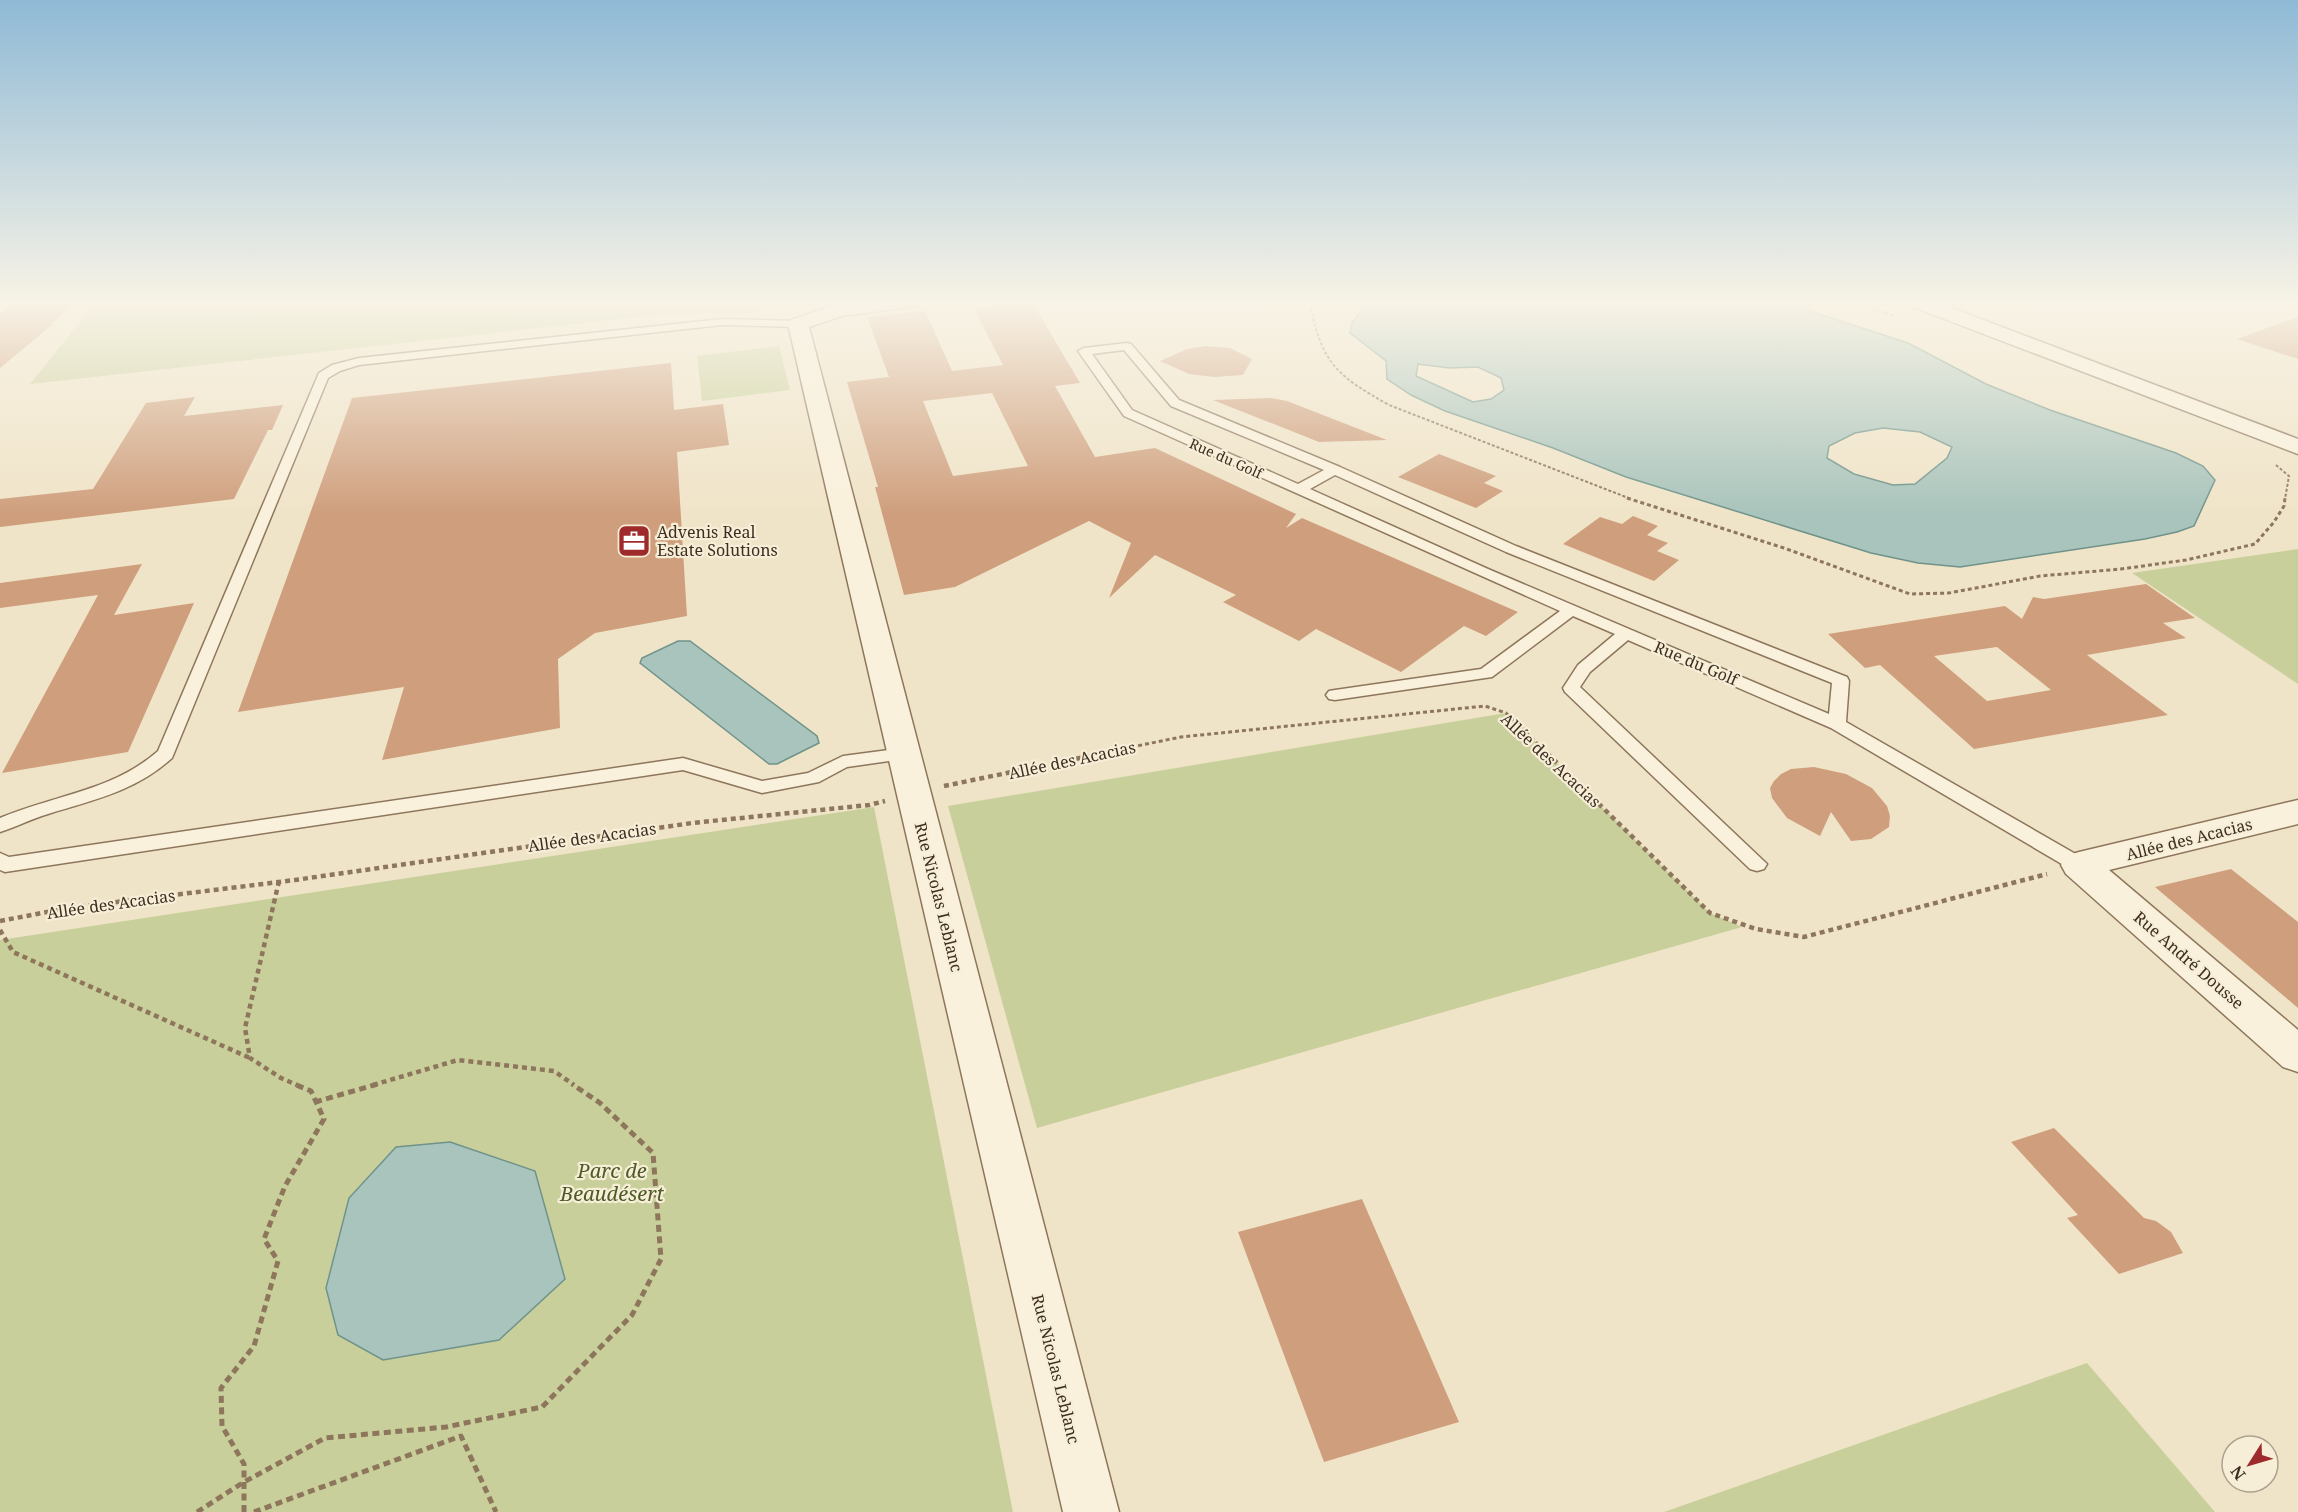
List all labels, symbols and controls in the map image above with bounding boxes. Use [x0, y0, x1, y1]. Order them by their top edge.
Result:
street label: Rue du Golf [1187, 433, 1267, 483]
place label: Advenis Real Estate Solutions [657, 521, 778, 561]
office icon: Advenis Real Estate Solutions [616, 523, 652, 559]
street label: Rue du Golf [1651, 635, 1743, 691]
street label: Allée des Acacias [1496, 708, 1606, 812]
street label: Allée des Acacias [1006, 736, 1138, 784]
street label: Allée des Acacias [2124, 813, 2254, 865]
street label: Allée des Acacias [526, 817, 658, 857]
street label: Rue Nicolas Leblanc [910, 820, 968, 974]
street label: Allée des Acacias [45, 884, 177, 924]
street label: Rue André Dousse [2129, 906, 2249, 1014]
park label: Parc de Beaudésert [559, 1157, 665, 1207]
street label: Rue Nicolas Leblanc [1027, 1292, 1085, 1446]
north arrow [2220, 1434, 2280, 1494]
text: N [2225, 1461, 2251, 1485]

